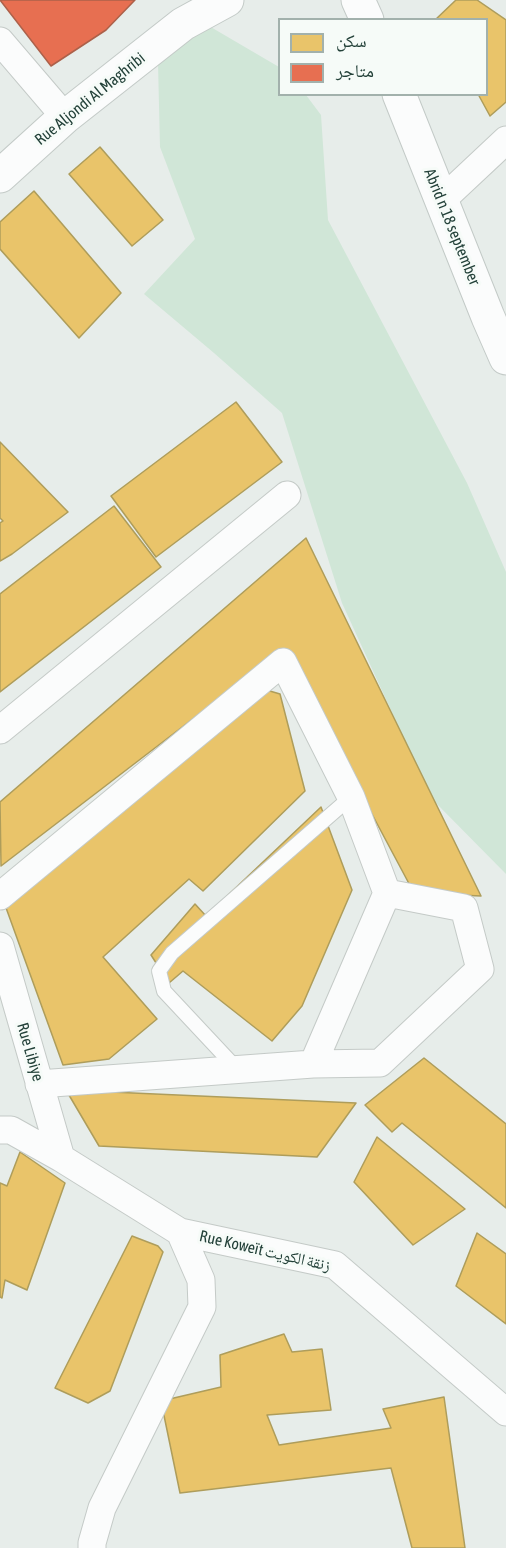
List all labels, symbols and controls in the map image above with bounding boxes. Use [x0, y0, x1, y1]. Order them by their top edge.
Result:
legend [278, 18, 488, 96]
text: سكن [336, 30, 367, 51]
street label: Rue Aljondi Al Maghribi [31, 49, 149, 149]
text: متاجر [336, 60, 374, 81]
street label: Abrid n 18 september [420, 166, 484, 288]
street label: Rue Libiye [13, 1021, 47, 1083]
street label: Rue Koweït زنقة الكويت [198, 1227, 332, 1275]

